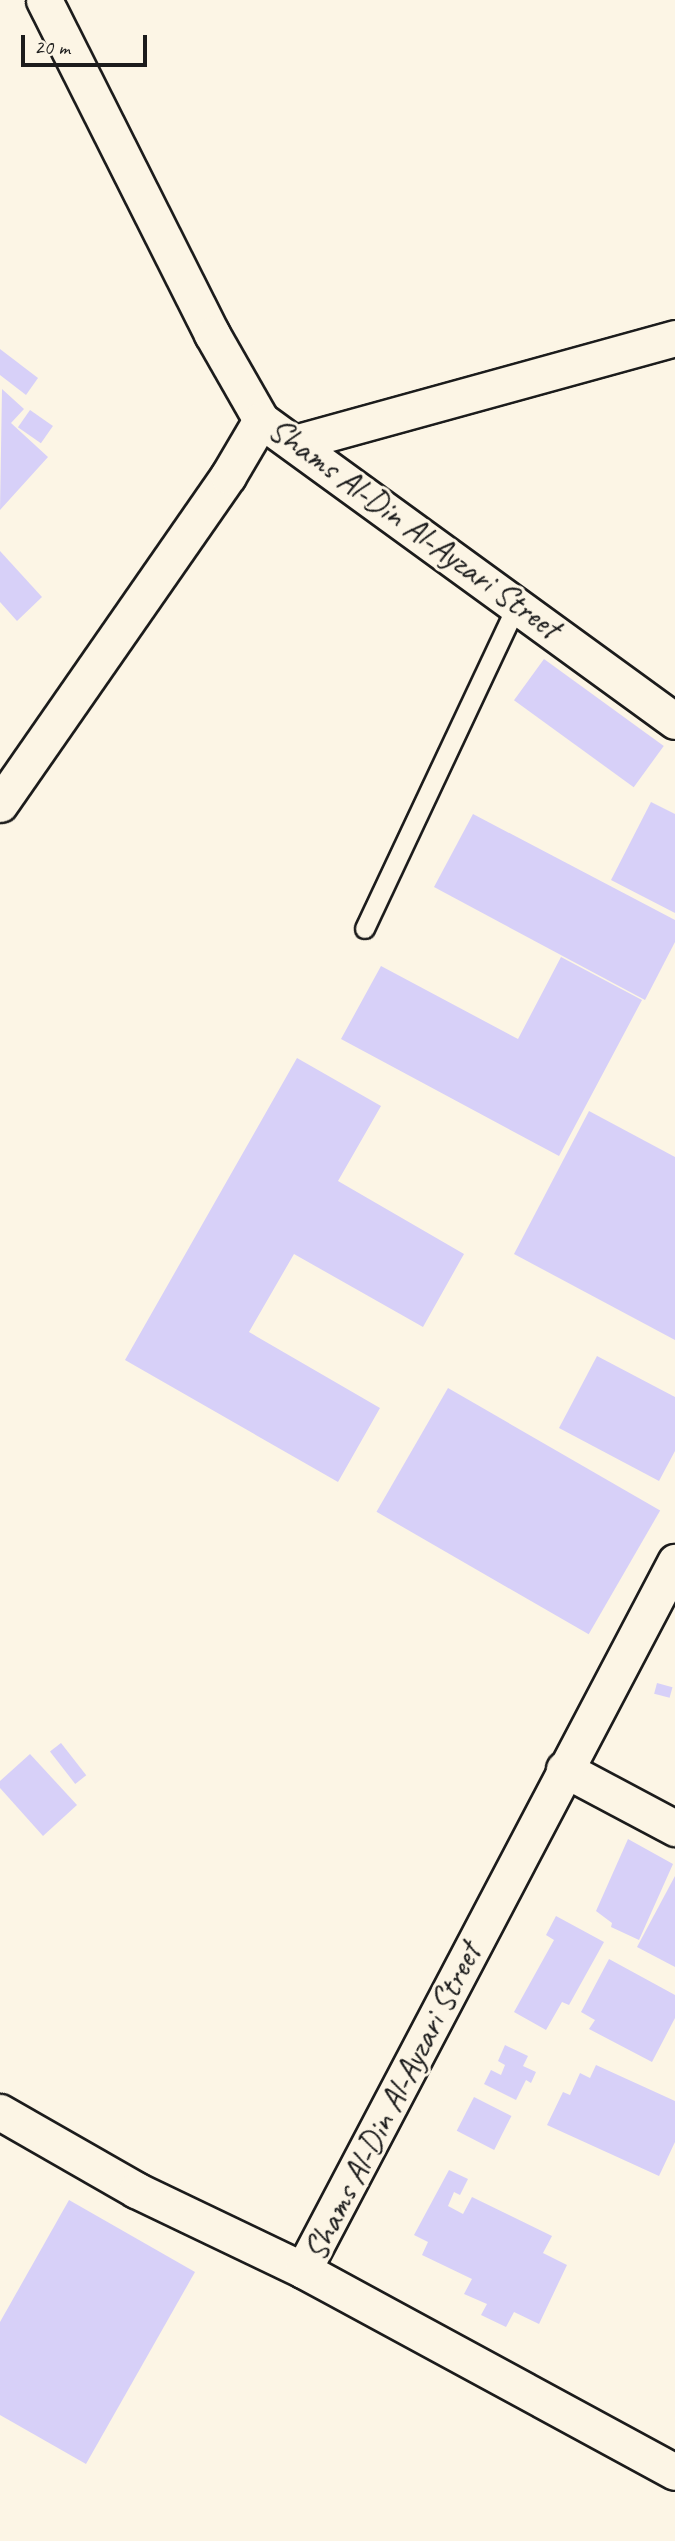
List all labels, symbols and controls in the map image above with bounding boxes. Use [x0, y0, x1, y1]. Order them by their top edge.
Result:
scale bar [24, 21, 150, 65]
text: 20 m [34, 34, 70, 60]
street label: Shams Al-Din Al-Ayzari Street [261, 410, 567, 648]
street label: Shams Al-Din Al-Ayzari Street [296, 1937, 490, 2267]

